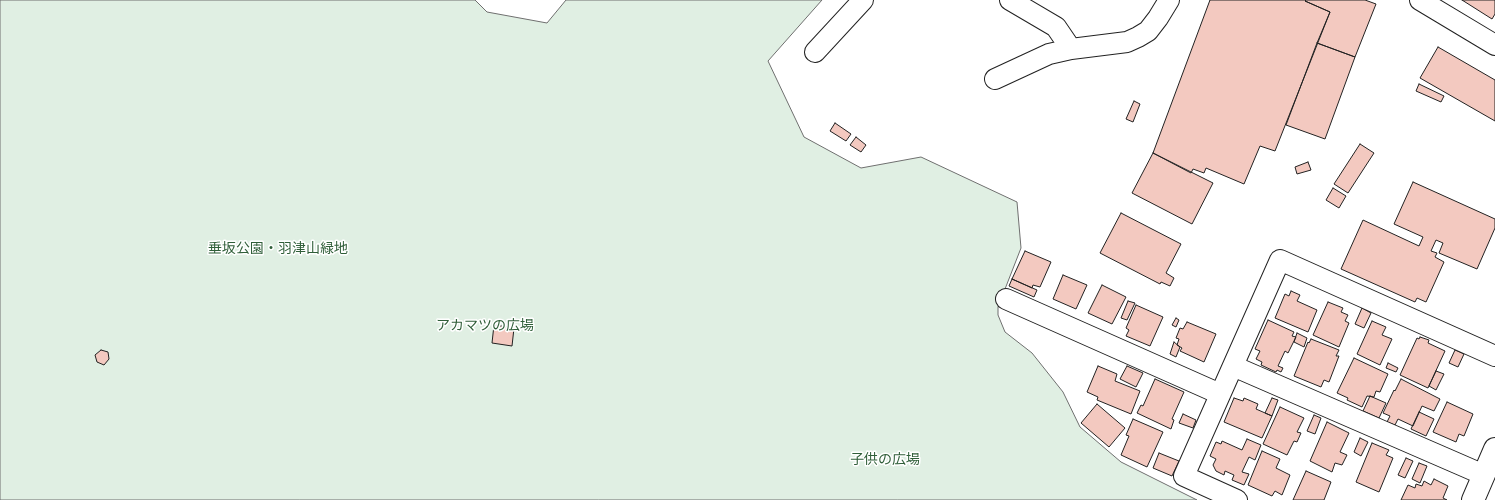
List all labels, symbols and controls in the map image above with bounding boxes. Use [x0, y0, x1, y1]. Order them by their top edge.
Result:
park label: 垂坂公園・羽津山緑地 [208, 241, 348, 257]
park label: アカマツの広場 [436, 318, 534, 334]
park label: 子供の広場 [850, 452, 920, 468]

